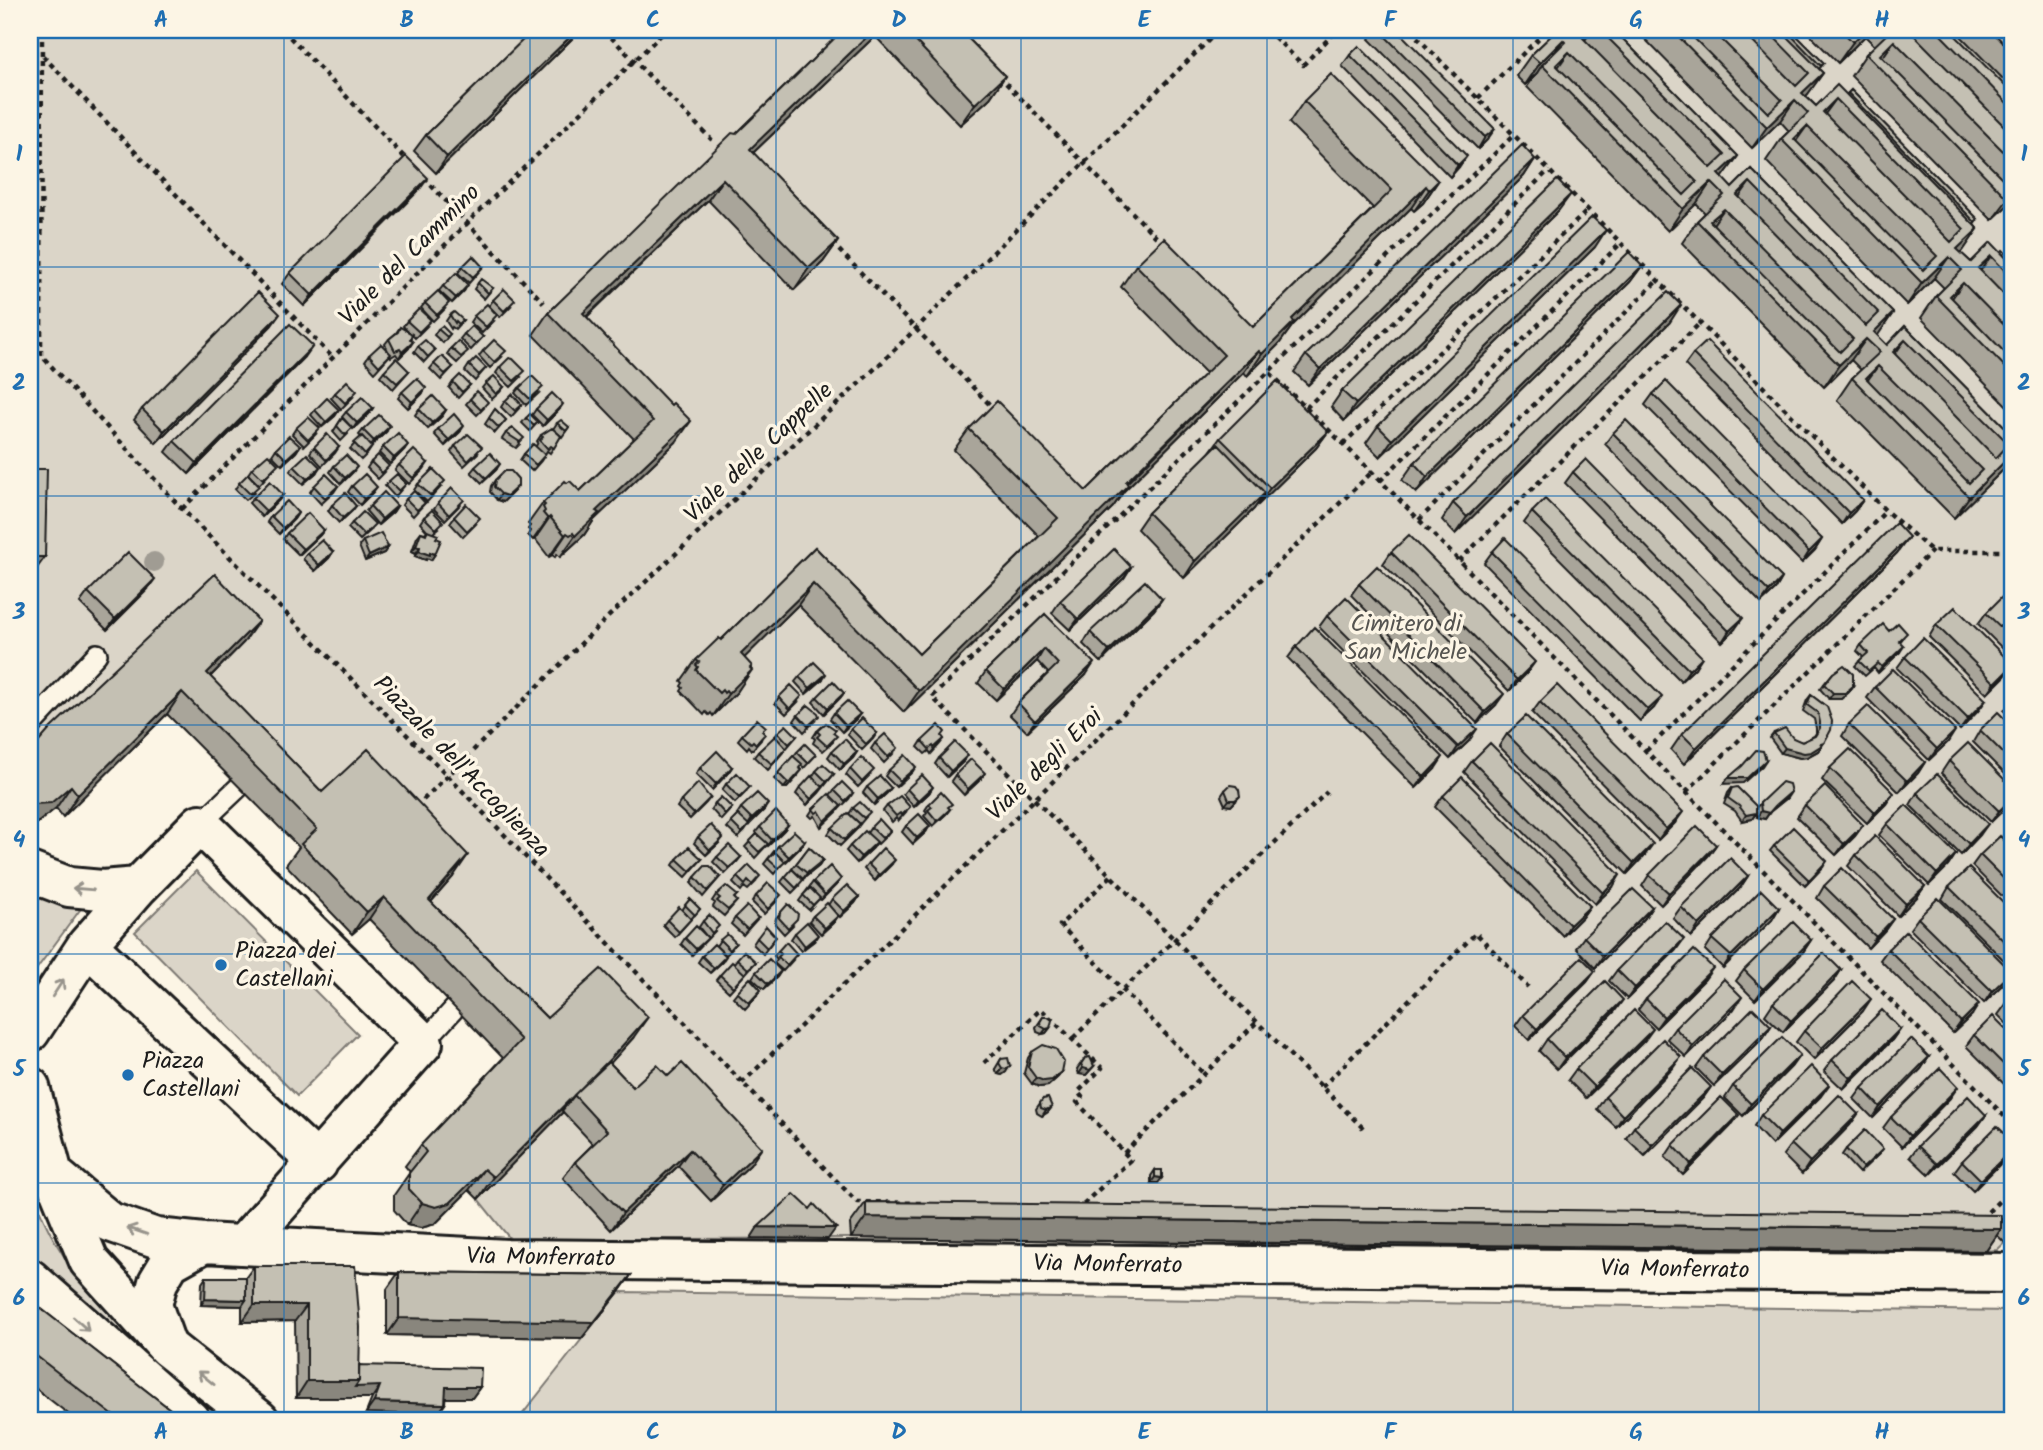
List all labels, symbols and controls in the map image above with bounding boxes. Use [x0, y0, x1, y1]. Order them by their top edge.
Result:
text: A [154, 3, 168, 39]
text: B [400, 3, 414, 39]
text: C [646, 3, 660, 39]
text: D [891, 3, 907, 39]
text: E [1138, 3, 1152, 39]
text: F [1384, 3, 1398, 39]
text: G [1629, 3, 1643, 39]
text: H [1875, 3, 1890, 39]
text: 1 [16, 137, 23, 173]
text: 1 [2021, 137, 2028, 173]
street label: Viale del Cammino [330, 175, 490, 335]
text: 2 [12, 366, 26, 402]
text: 2 [2017, 366, 2031, 402]
street label: Viale delle Cappelle [675, 373, 843, 533]
text: 3 [12, 595, 26, 631]
text: 3 [2017, 595, 2031, 631]
park label: Cimitero di San Michele [1345, 605, 1467, 672]
street label: Piazzale dell'Accoglienza [363, 666, 559, 868]
street label: Viale degli Eroi [978, 698, 1113, 831]
text: 4 [13, 823, 26, 859]
text: 4 [2018, 823, 2031, 859]
one-way arrow [72, 882, 94, 895]
place label: Piazza dei Castellani [235, 932, 337, 999]
marker: Piazza dei Castellani [213, 957, 229, 973]
one-way arrow [51, 979, 65, 999]
place label: Piazza Castellani [142, 1042, 241, 1109]
text: 5 [12, 1052, 27, 1088]
text: 5 [2017, 1052, 2032, 1088]
marker: Piazza Castellani [120, 1067, 136, 1083]
one-way arrow [127, 1224, 149, 1237]
street label: Via Monferrato [466, 1237, 616, 1279]
street label: Via Monferrato [1033, 1244, 1183, 1286]
street label: Via Monferrato [1600, 1249, 1750, 1291]
text: 6 [13, 1281, 25, 1317]
text: 6 [2018, 1281, 2030, 1317]
one-way arrow [72, 1316, 90, 1332]
one-way arrow [197, 1370, 215, 1385]
text: A [154, 1415, 168, 1450]
text: B [400, 1415, 414, 1450]
text: C [646, 1415, 660, 1450]
text: D [891, 1415, 907, 1450]
text: E [1138, 1415, 1152, 1450]
text: F [1384, 1415, 1398, 1450]
text: G [1629, 1415, 1643, 1450]
text: H [1875, 1415, 1890, 1450]

